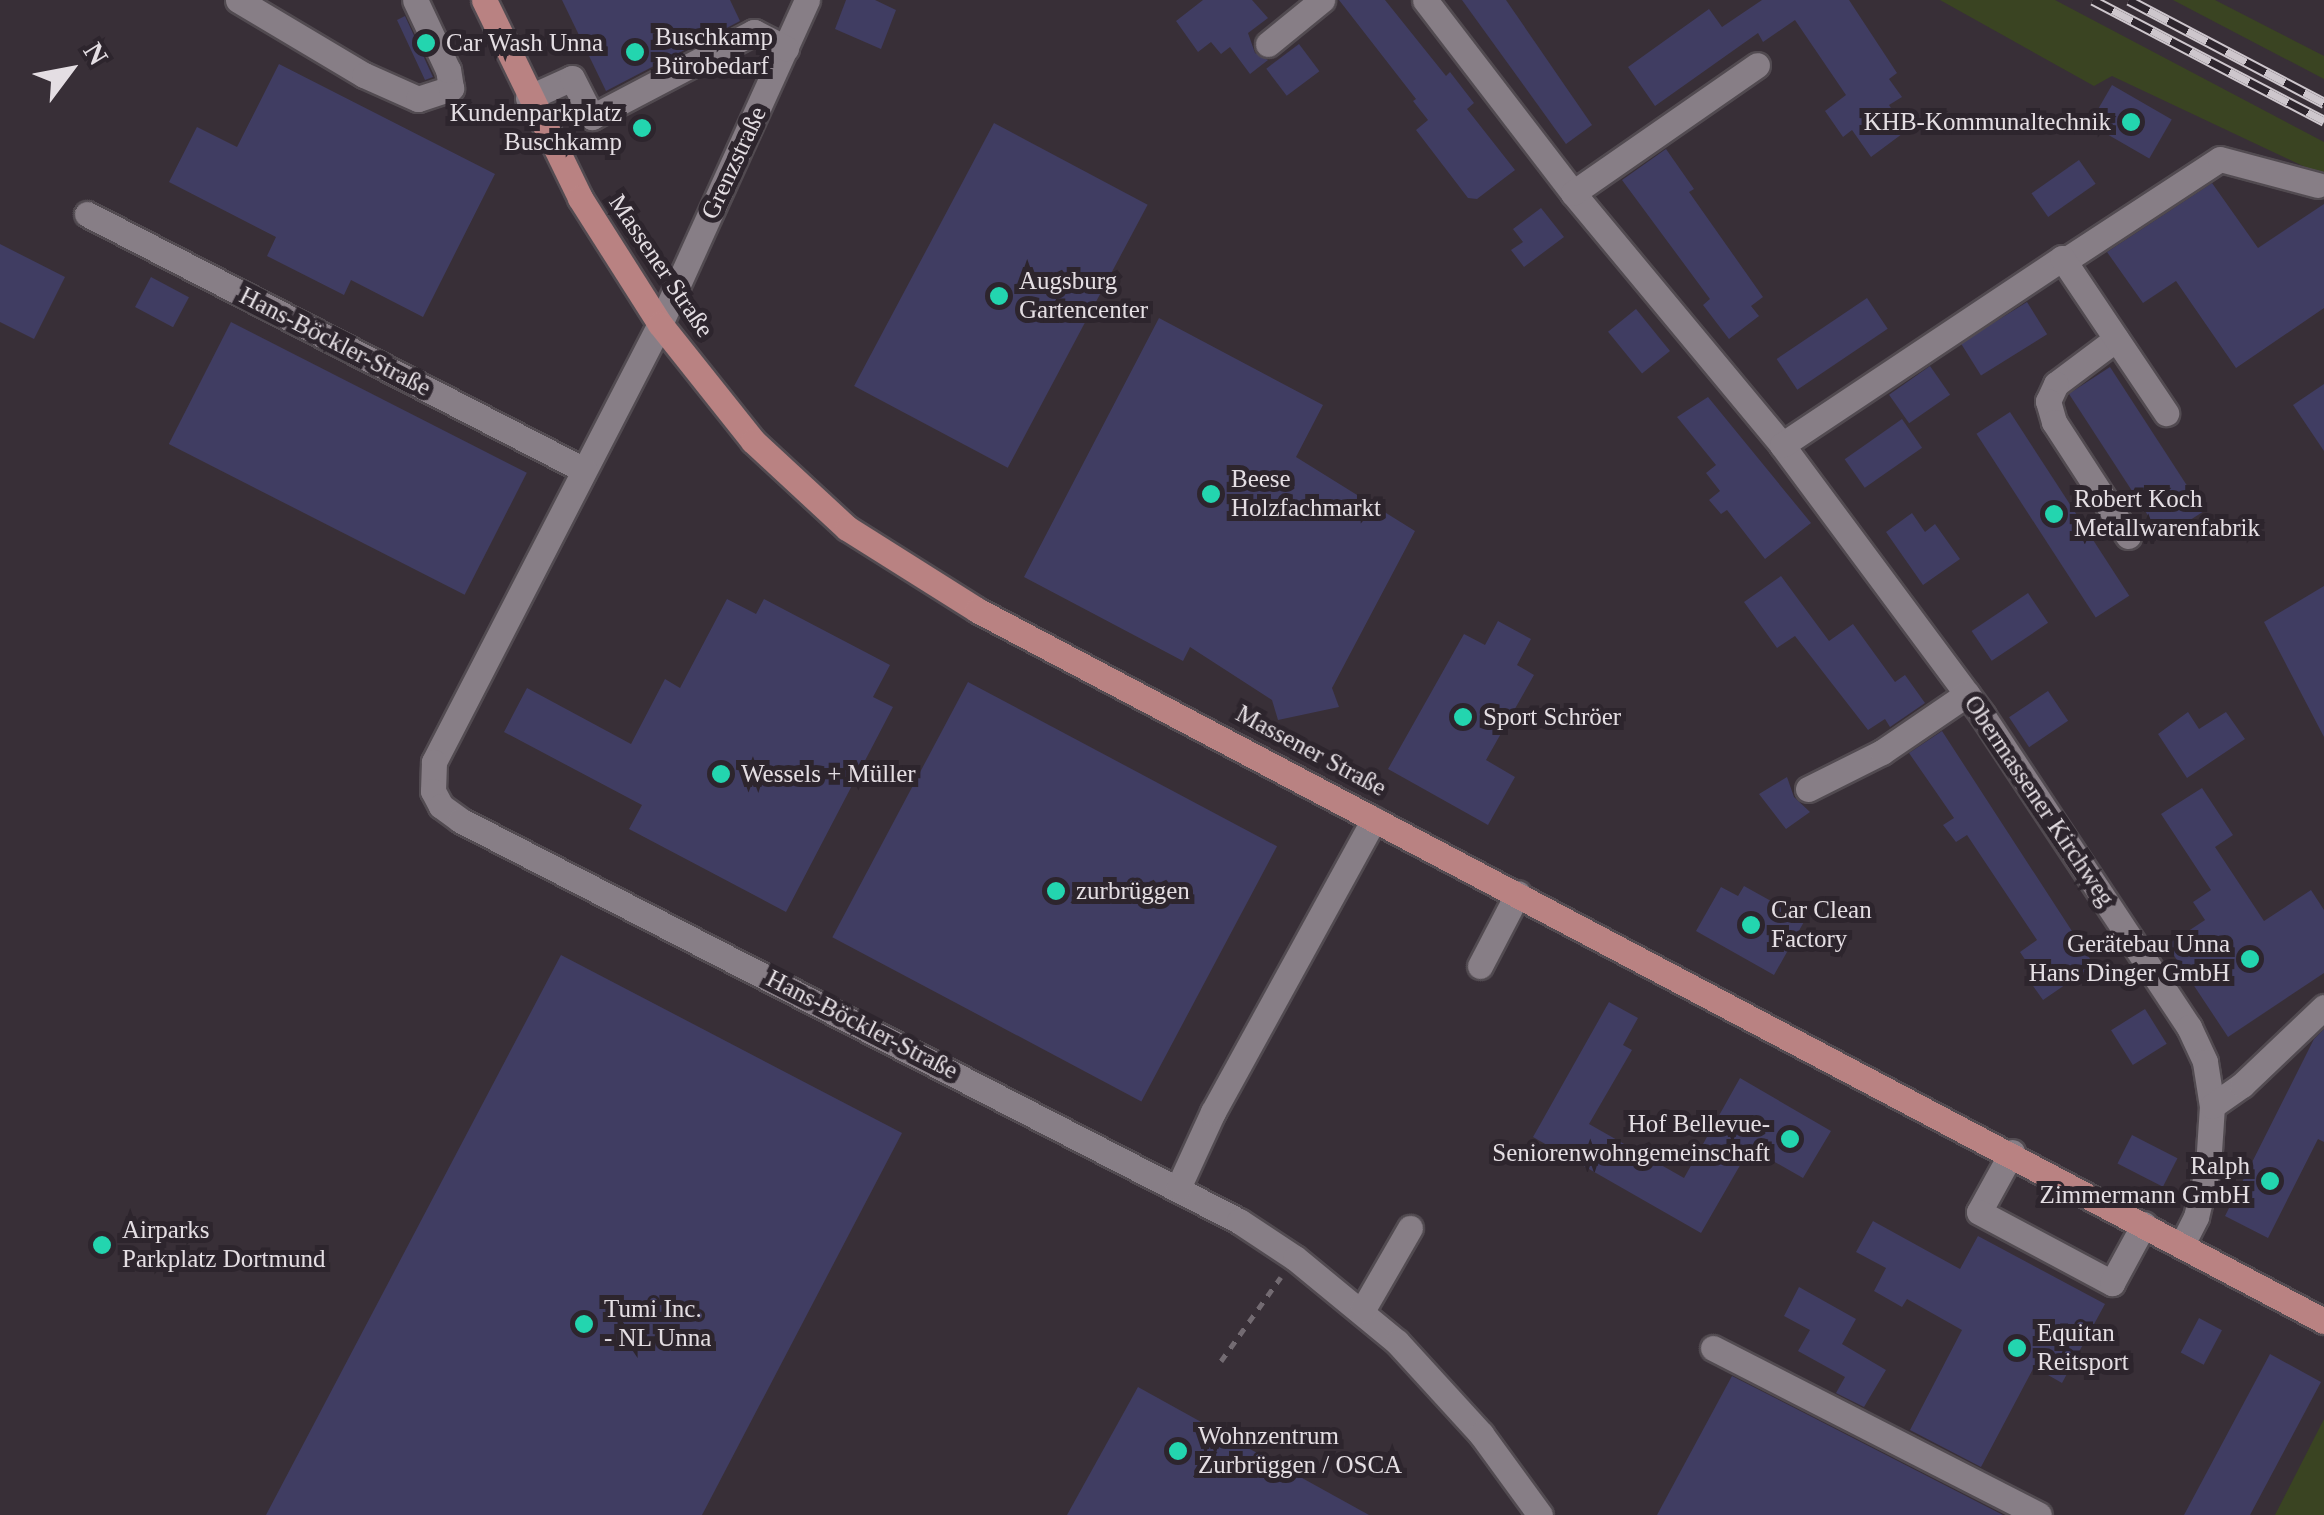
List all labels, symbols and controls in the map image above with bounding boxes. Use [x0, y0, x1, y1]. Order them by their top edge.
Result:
north arrow [20, 20, 120, 120]
place label: Buschkamp Bürobedarf [655, 23, 773, 82]
place label: Car Wash Unna [446, 28, 604, 58]
marker: Car Wash Unna [415, 32, 437, 54]
text: N [77, 37, 114, 71]
marker: Buschkamp Bürobedarf [624, 41, 646, 63]
place label: Kundenparkplatz Buschkamp [450, 99, 622, 158]
street label: Grenzstraße [695, 102, 773, 224]
place label: KHB-Kommunaltechnik [1864, 107, 2111, 137]
marker: KHB-Kommunaltechnik [2120, 111, 2142, 133]
marker: Kundenparkplatz Buschkamp [631, 117, 653, 139]
street label: Massener Straße [602, 189, 720, 343]
place label: Augsburg Gartencenter [1019, 267, 1148, 326]
street label: Hans-Böckler-Straße [234, 281, 436, 403]
marker: Augsburg Gartencenter [988, 285, 1010, 307]
place label: Beese Holzfachmarkt [1231, 465, 1381, 524]
marker: Beese Holzfachmarkt [1200, 483, 1222, 505]
place label: Robert Koch Metallwarenfabrik [2074, 485, 2260, 544]
marker: Robert Koch Metallwarenfabrik [2043, 503, 2065, 525]
street label: Obermassener Kirchweg [1957, 690, 2121, 912]
street label: Massener Straße [1231, 699, 1391, 803]
place label: Sport Schröer [1483, 702, 1621, 732]
marker: Sport Schröer [1452, 706, 1474, 728]
place label: Wessels + Müller [741, 759, 916, 789]
marker: Wessels + Müller [710, 763, 732, 785]
place label: zurbrüggen [1076, 876, 1190, 906]
marker: zurbrüggen [1045, 880, 1067, 902]
place label: Car Clean Factory [1771, 896, 1872, 955]
marker: Car Clean Factory [1740, 914, 1762, 936]
place label: Gerätebau Unna Hans Dinger GmbH [2029, 930, 2230, 989]
marker: Gerätebau Unna Hans Dinger GmbH [2239, 948, 2261, 970]
street label: Hans-Böckler-Straße [761, 964, 963, 1086]
place label: Hof Bellevue- Seniorenwohngemeinschaft [1492, 1110, 1770, 1169]
marker: Hof Bellevue- Seniorenwohngemeinschaft [1779, 1128, 1801, 1150]
place label: Ralph Zimmermann GmbH [2040, 1152, 2250, 1211]
marker: Ralph Zimmermann GmbH [2259, 1170, 2281, 1192]
place label: Airparks Parkplatz Dortmund [122, 1216, 325, 1275]
marker: Airparks Parkplatz Dortmund [91, 1234, 113, 1256]
place label: Tumi Inc. - NL Unna [604, 1295, 712, 1354]
marker: Tumi Inc. - NL Unna [573, 1313, 595, 1335]
place label: Equitan Reitsport [2037, 1319, 2129, 1378]
marker: Equitan Reitsport [2006, 1337, 2028, 1359]
place label: Wohnzentrum Zurbrüggen / OSCA [1198, 1422, 1402, 1481]
marker: Wohnzentrum Zurbrüggen / OSCA [1167, 1440, 1189, 1462]

